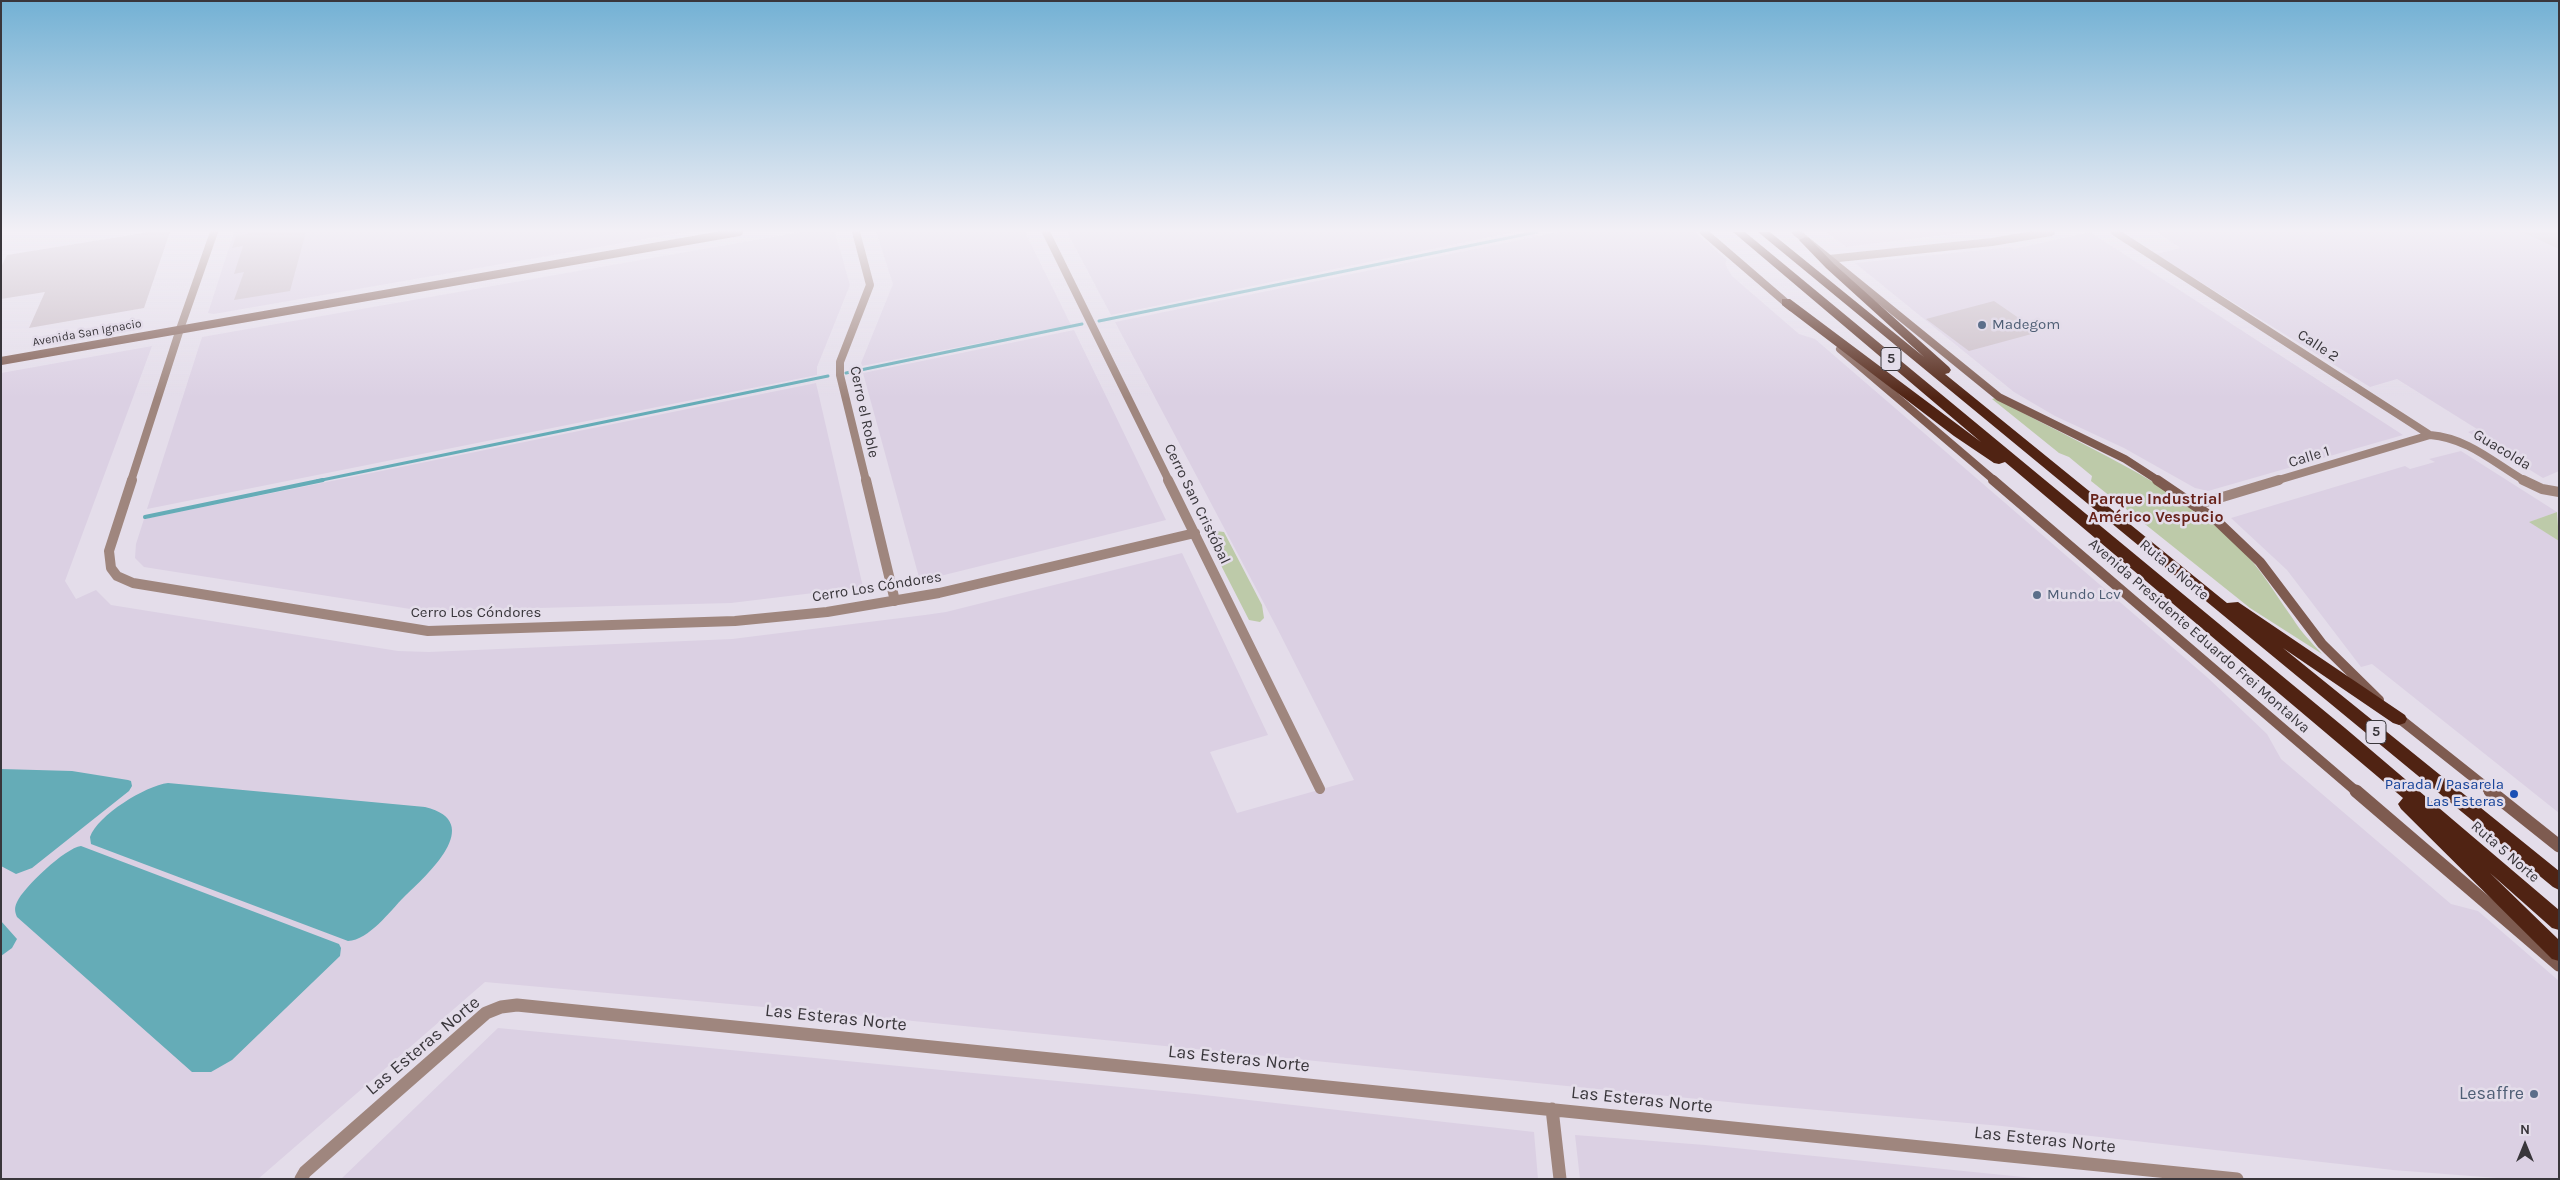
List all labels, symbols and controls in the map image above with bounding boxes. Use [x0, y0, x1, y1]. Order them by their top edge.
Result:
street label: Avenida San Ignacio [31, 316, 143, 350]
place label: Madegom [1992, 316, 2060, 334]
marker: Madegom [1976, 319, 1988, 331]
street label: Calle 2 [2294, 326, 2342, 366]
road number: 5 [1881, 348, 1901, 370]
street label: Cerro el Roble [846, 365, 882, 459]
street label: Guacolda [2470, 426, 2534, 474]
street label: Cerro San Cristóbal [1160, 441, 1234, 567]
street label: Calle 1 [2286, 442, 2332, 472]
district label: Parque Industrial Américo Vespucio [2088, 489, 2224, 527]
street label: Avenida Presidente Eduardo Frei Montalva [2085, 535, 2313, 737]
street label: Ruta 5 Norte [2136, 536, 2212, 604]
street label: Cerro Los Cóndores [811, 568, 943, 606]
place label: Mundo Lcv [2047, 586, 2121, 604]
marker: Mundo Lcv [2031, 589, 2043, 601]
street label: Cerro Los Cóndores [411, 604, 541, 622]
road number: 5 [2366, 720, 2386, 744]
place label: Parada / Pasarela Las Esteras [2385, 776, 2504, 811]
marker: Parada / Pasarela Las Esteras [2508, 788, 2520, 800]
street label: Ruta 5 Norte [2467, 817, 2543, 887]
street label: Las Esteras Norte [361, 992, 485, 1100]
street label: Las Esteras Norte [764, 1000, 908, 1036]
street label: Las Esteras Norte [1167, 1041, 1311, 1077]
street label: Las Esteras Norte [1570, 1082, 1714, 1118]
place label: Lesaffre [2459, 1083, 2524, 1105]
marker: Lesaffre [2528, 1088, 2540, 1100]
north arrow [2500, 1120, 2550, 1170]
text: N [2520, 1121, 2530, 1138]
street label: Las Esteras Norte [1973, 1122, 2117, 1158]

